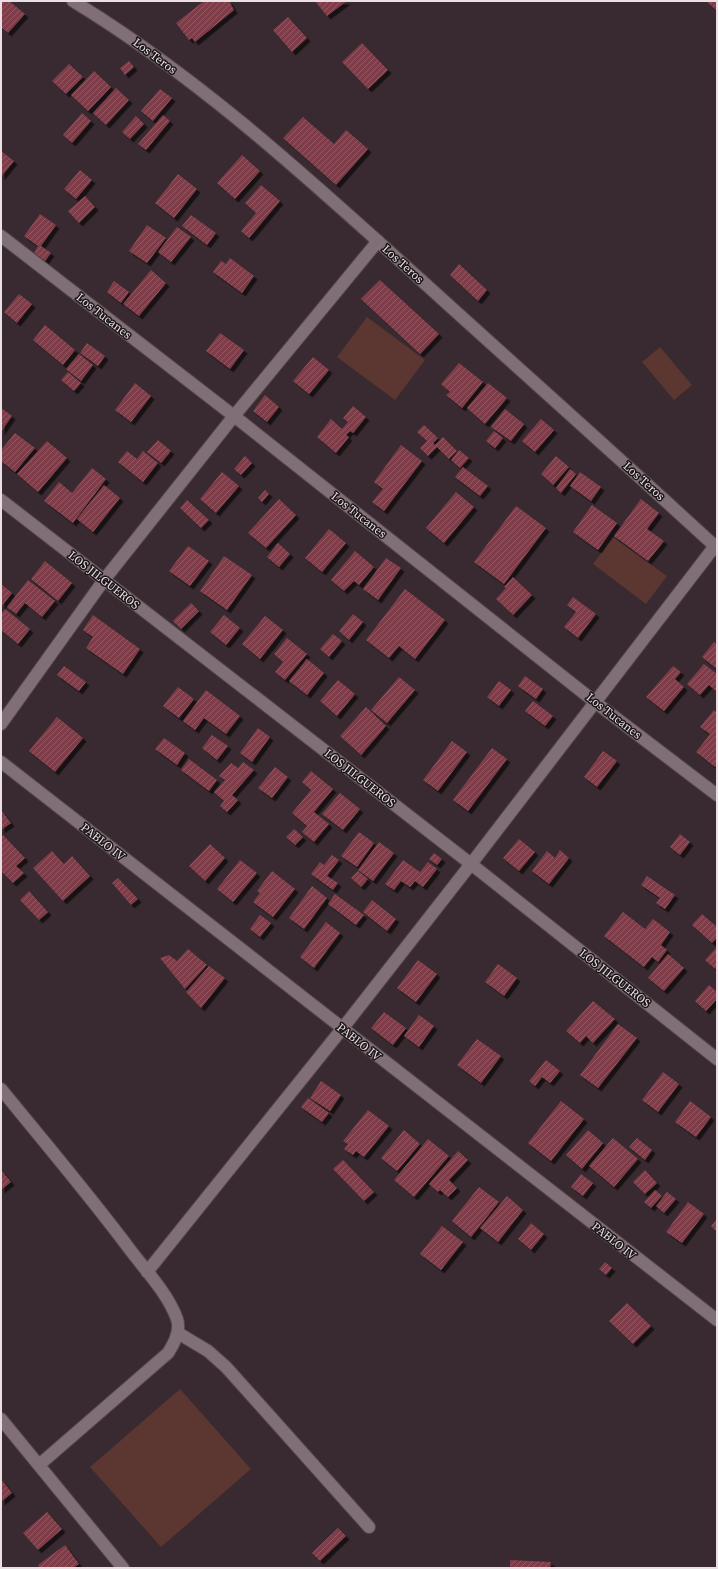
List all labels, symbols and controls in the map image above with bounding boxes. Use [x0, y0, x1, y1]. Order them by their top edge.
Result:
street label: Los Teros [130, 34, 180, 78]
street label: Los Teros [379, 241, 427, 287]
street label: Los Tucanes [73, 289, 135, 343]
street label: Los Teros [620, 458, 668, 504]
street label: Los Tucanes [328, 488, 390, 542]
street label: LOS JILGUEROS [65, 547, 143, 613]
street label: Los Tucanes [583, 689, 645, 743]
street label: LOS JILGUEROS [321, 745, 399, 811]
street label: PABLO IV [78, 820, 128, 864]
street label: LOS JILGUEROS [576, 945, 654, 1011]
street label: PABLO IV [334, 1020, 384, 1064]
street label: PABLO IV [589, 1219, 639, 1263]

